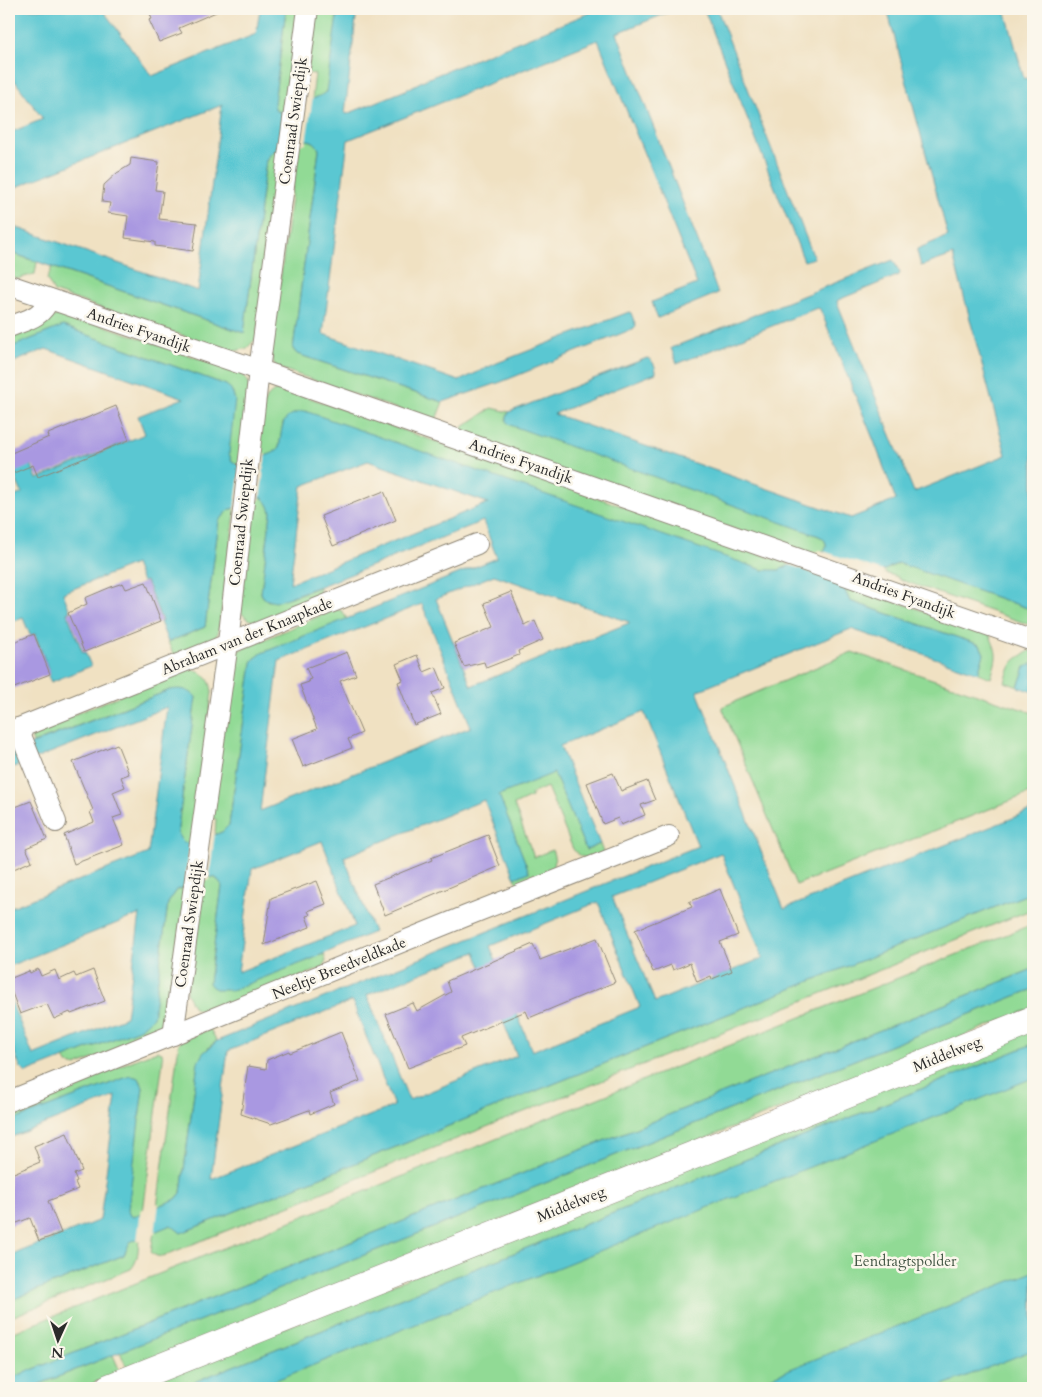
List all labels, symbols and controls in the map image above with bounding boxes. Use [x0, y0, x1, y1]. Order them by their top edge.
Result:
street label: Coenraad Swiepdijk [274, 56, 312, 186]
street label: Andries Fyandijk [84, 303, 194, 357]
street label: Andries Fyandijk [466, 434, 576, 488]
street label: Coenraad Swiepdijk [224, 457, 258, 587]
street label: Andries Fyandijk [850, 567, 958, 623]
street label: Abraham van der Knaapkade [158, 592, 336, 680]
street label: Coenraad Swiepdijk [170, 859, 208, 989]
street label: Neeltje Breedveldkade [269, 932, 409, 1004]
street label: Middelweg [910, 1031, 985, 1077]
street label: Middelweg [534, 1181, 609, 1227]
park label: Eendragtspolder [854, 1251, 957, 1271]
north arrow [32, 1314, 82, 1364]
text: N [51, 1343, 64, 1362]

